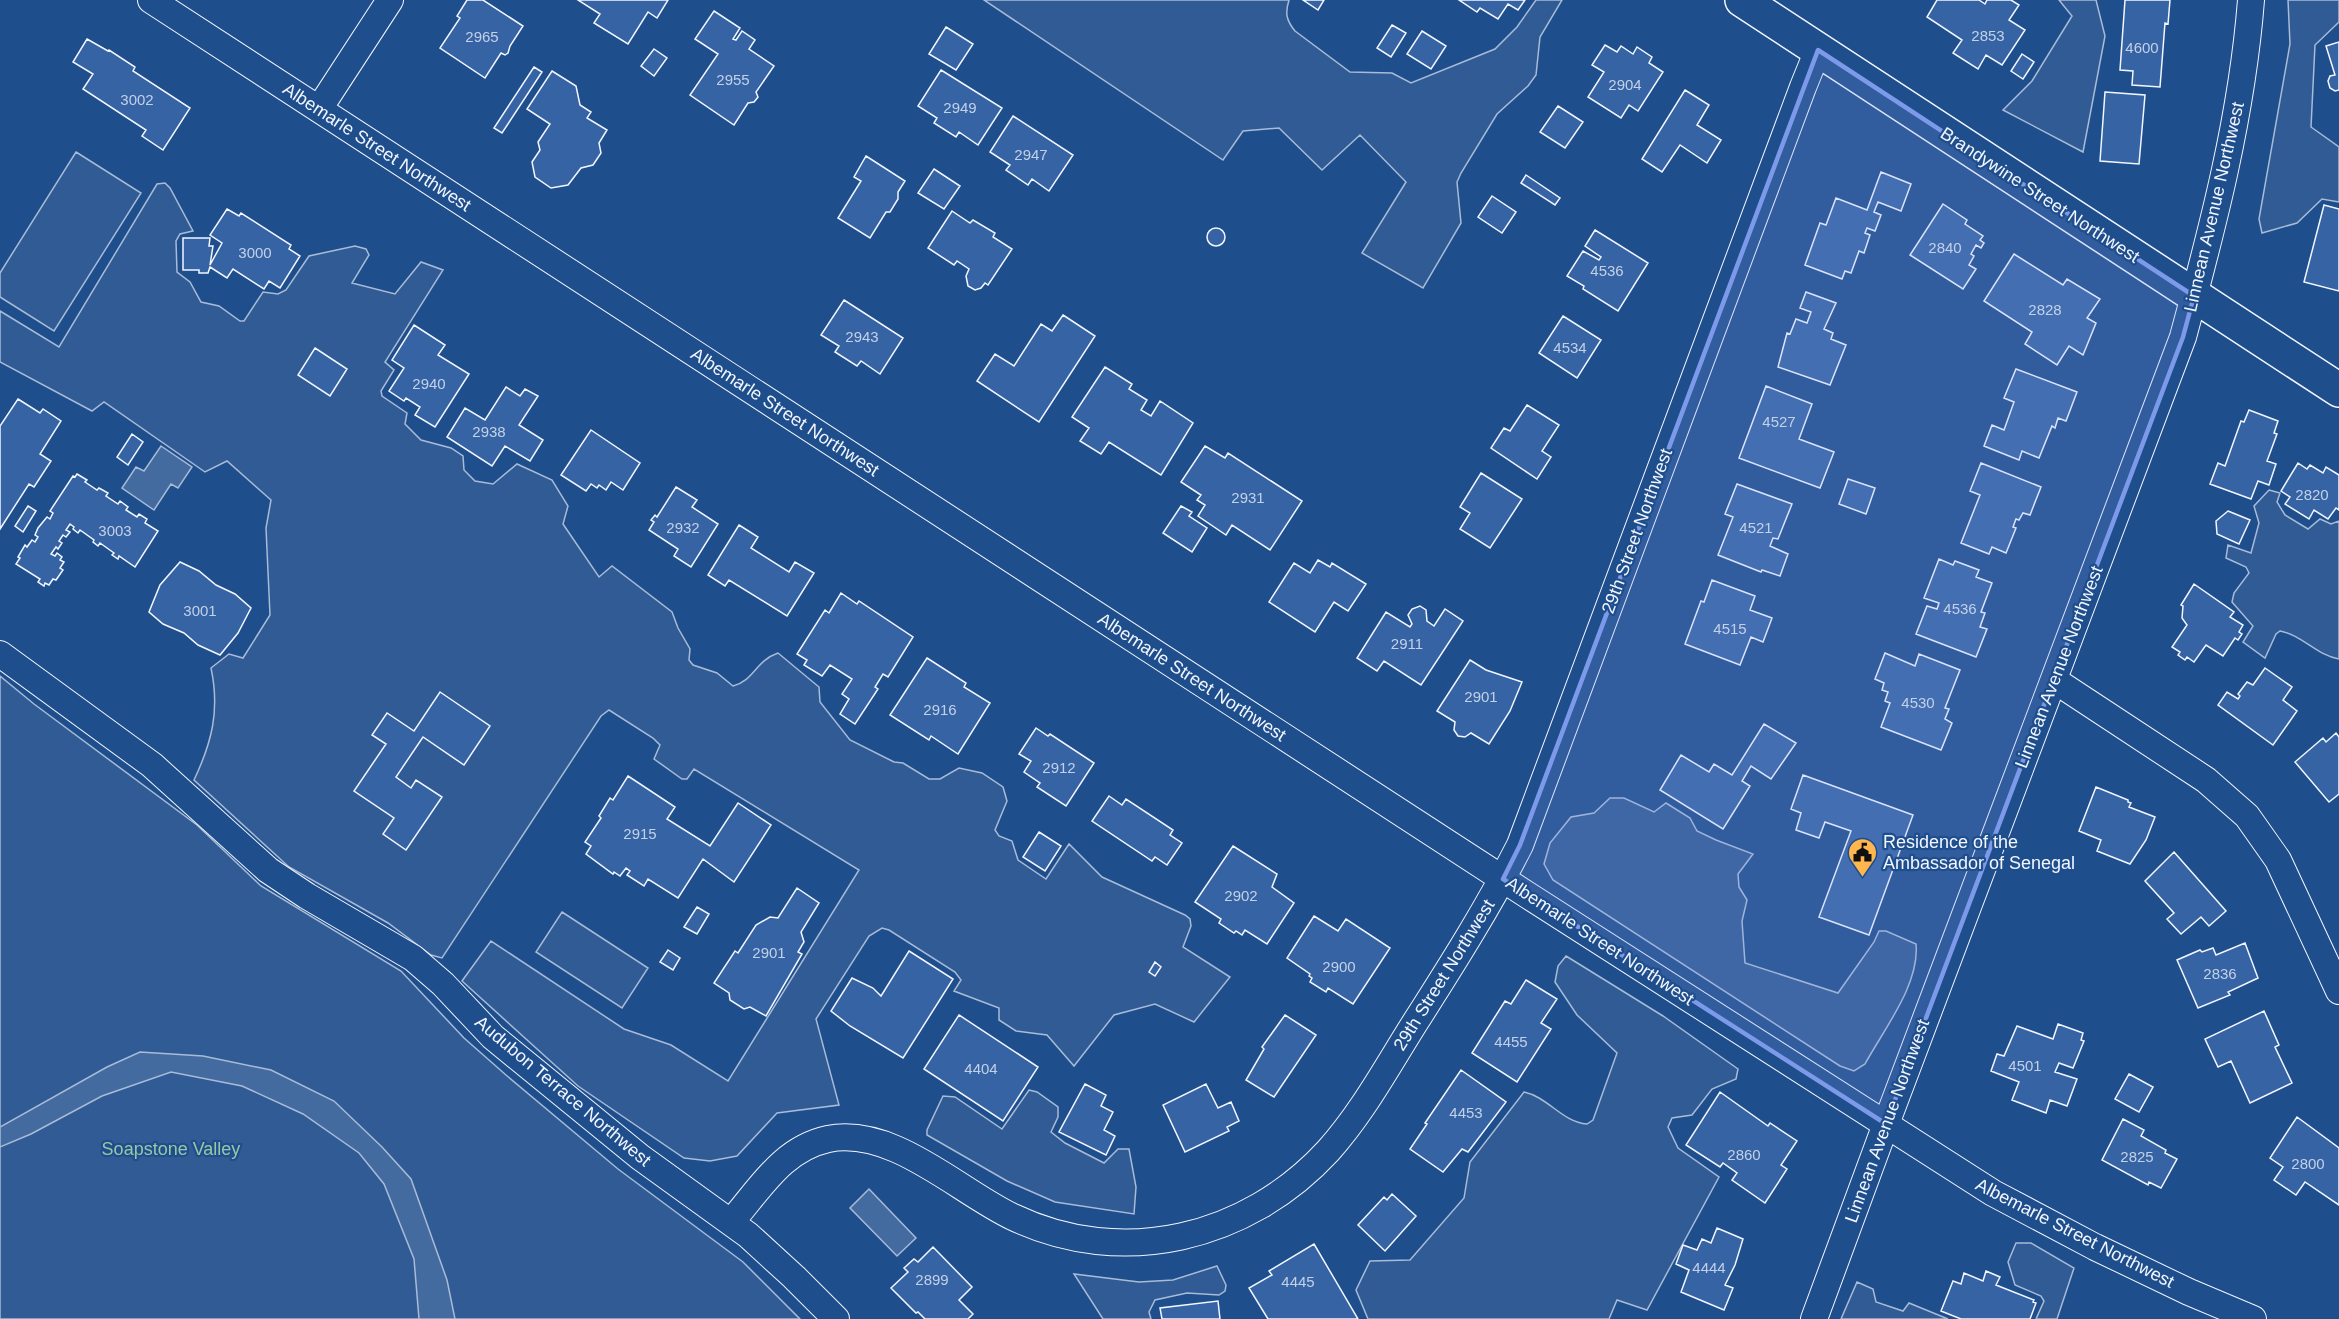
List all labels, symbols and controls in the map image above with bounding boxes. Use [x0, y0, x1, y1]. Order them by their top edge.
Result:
house number: 2853 [1971, 27, 2005, 44]
house number: 2965 [465, 28, 499, 45]
house number: 4600 [2125, 39, 2159, 56]
house number: 2955 [716, 71, 750, 88]
house number: 2904 [1608, 76, 1642, 93]
street label: Albemarle Street Northwest [279, 79, 475, 215]
house number: 3002 [120, 91, 154, 108]
house number: 2949 [943, 99, 977, 116]
street label: Linnean Avenue Northwest [2180, 100, 2248, 314]
street label: Brandywine Street Northwest [1937, 123, 2143, 267]
house number: 2947 [1014, 146, 1048, 163]
house number: 2840 [1928, 239, 1962, 256]
house number: 3000 [238, 244, 272, 261]
house number: 4536 [1590, 262, 1624, 279]
house number: 2828 [2028, 301, 2062, 318]
house number: 2943 [845, 328, 879, 345]
house number: 4534 [1553, 339, 1587, 356]
street label: Albemarle Street Northwest [687, 344, 883, 480]
house number: 2940 [412, 375, 446, 392]
house number: 4527 [1762, 413, 1796, 430]
house number: 2938 [472, 423, 506, 440]
street label: 29th Street Northwest [1598, 446, 1676, 616]
house number: 2820 [2295, 486, 2329, 503]
house number: 2931 [1231, 489, 1265, 506]
house number: 2932 [666, 519, 700, 536]
house number: 4521 [1739, 519, 1773, 536]
house number: 3003 [98, 522, 132, 539]
street label: Linnean Avenue Northwest [2011, 563, 2107, 771]
house number: 4536 [1943, 600, 1977, 617]
house number: 3001 [183, 602, 217, 619]
street label: Albemarle Street Northwest [1094, 609, 1290, 745]
house number: 4515 [1713, 620, 1747, 637]
house number: 2911 [1391, 635, 1423, 652]
house number: 2901 [1464, 688, 1498, 705]
house number: 4530 [1901, 694, 1935, 711]
house number: 2916 [923, 701, 957, 718]
house number: 2912 [1042, 759, 1076, 776]
house number: 2915 [623, 825, 657, 842]
place label: Residence of the Ambassador of Senegal [1883, 832, 2075, 873]
public building icon: Residence of the Ambassador of Senegal [1846, 836, 1878, 878]
street label: Albemarle Street Northwest [1502, 873, 1698, 1009]
house number: 2902 [1224, 887, 1258, 904]
street label: 29th Street Northwest [1389, 896, 1499, 1054]
house number: 2901 [752, 944, 786, 961]
house number: 2900 [1322, 958, 1356, 975]
house number: 2836 [2203, 965, 2237, 982]
street label: Audubon Terrace Northwest [471, 1012, 655, 1170]
street label: Linnean Avenue Northwest [1841, 1017, 1933, 1225]
house number: 4455 [1494, 1033, 1528, 1050]
house number: 4501 [2008, 1057, 2042, 1074]
house number: 4404 [964, 1060, 998, 1077]
house number: 4453 [1449, 1104, 1483, 1121]
park label: Soapstone Valley [102, 1139, 240, 1159]
house number: 2860 [1727, 1146, 1761, 1163]
house number: 2825 [2120, 1148, 2154, 1165]
house number: 2800 [2291, 1155, 2325, 1172]
street label: Albemarle Street Northwest [1972, 1174, 2178, 1292]
house number: 4444 [1692, 1259, 1726, 1276]
house number: 2899 [915, 1271, 949, 1288]
house number: 4445 [1281, 1273, 1315, 1290]

